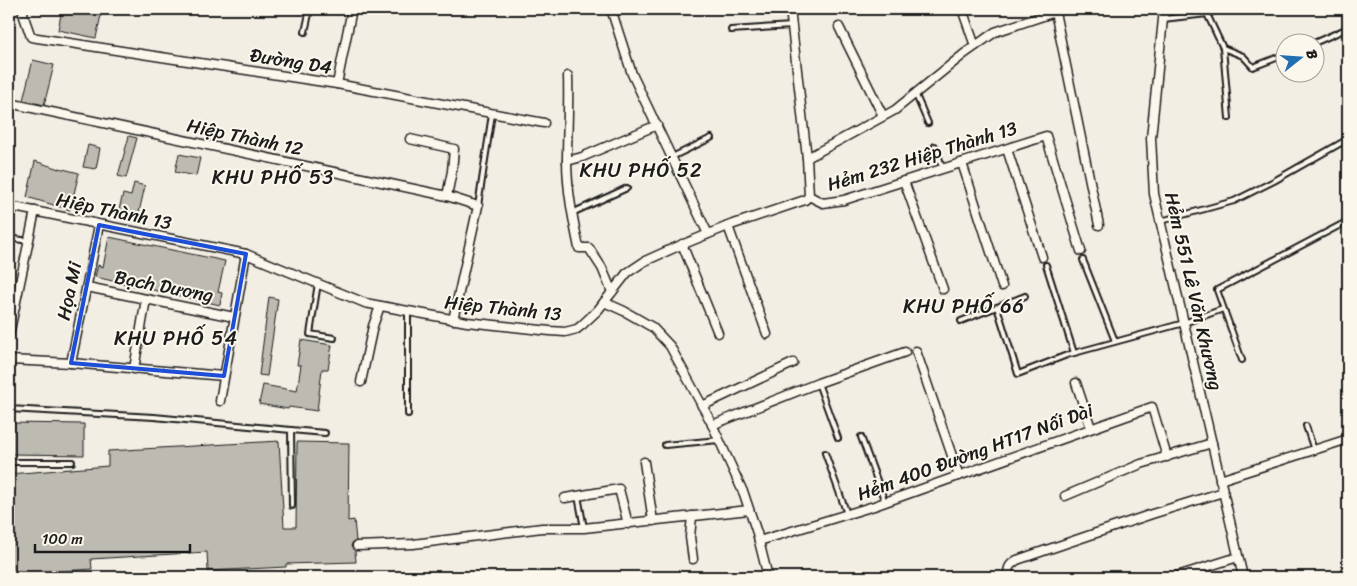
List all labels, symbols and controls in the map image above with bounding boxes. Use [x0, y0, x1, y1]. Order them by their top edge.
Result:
north arrow [1274, 32, 1324, 82]
street label: Đường D4 [248, 38, 334, 84]
text: B [1299, 46, 1325, 62]
street label: Hiệp Thành 12 [184, 109, 306, 165]
street label: Hẻm 232 Hiệp Thành 13 [823, 111, 1022, 201]
district label: KHU PHỐ 52 [580, 153, 702, 188]
district label: KHU PHỐ 53 [212, 160, 334, 195]
street label: Hiệp Thành 13 [53, 183, 175, 239]
street label: Hẻm 551 Lê Văn Khương [1155, 188, 1233, 394]
street label: Họa Mi [47, 258, 91, 323]
street label: Bạch Dương [112, 260, 217, 312]
street label: Hiệp Thành 13 [443, 285, 564, 331]
district label: KHU PHỐ 66 [903, 289, 1025, 324]
district label: KHU PHỐ 54 [114, 321, 238, 356]
street label: Hẻm 400 Đường HT17 Nối Dài [852, 394, 1099, 510]
scale bar [35, 521, 190, 553]
text: 100 m [42, 526, 83, 552]

